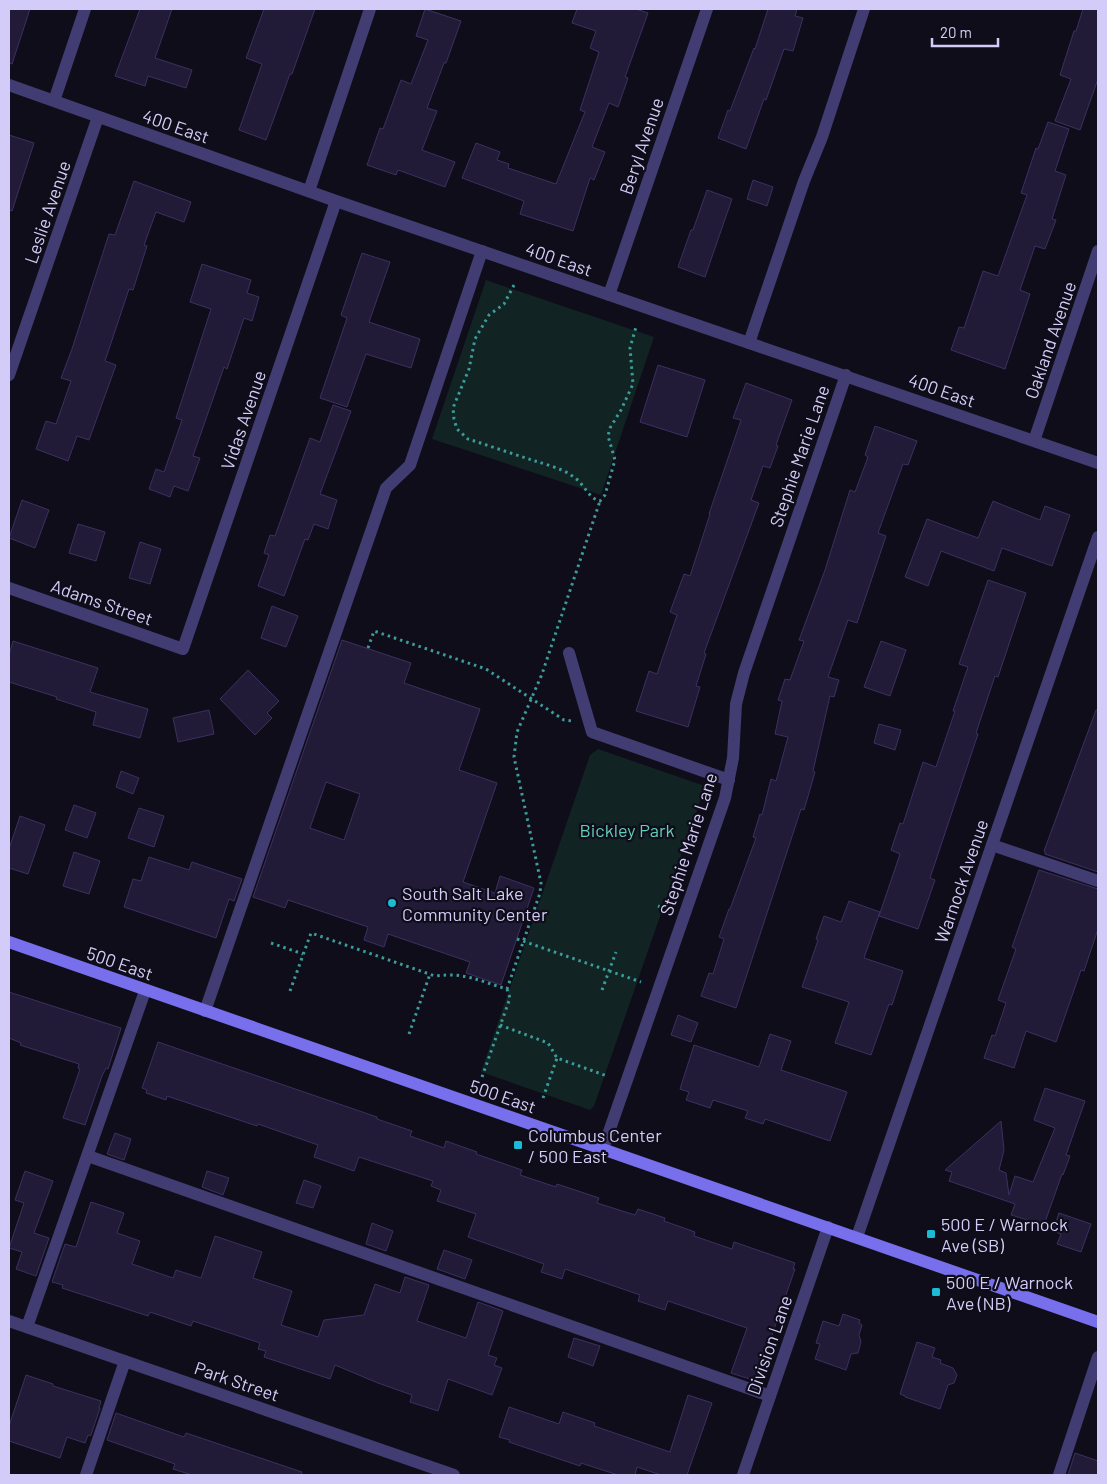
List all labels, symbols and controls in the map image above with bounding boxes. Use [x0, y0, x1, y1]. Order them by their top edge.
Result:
scale bar [932, 15, 998, 47]
text: 20 m [940, 23, 972, 41]
street label: Beryl Avenue [614, 95, 668, 197]
street label: 400 East [140, 104, 212, 148]
street label: Leslie Avenue [19, 158, 75, 266]
street label: 400 East [523, 237, 595, 281]
street label: Oakland Avenue [1020, 278, 1080, 402]
street label: Vidas Avenue [216, 367, 270, 473]
street label: 400 East [906, 368, 978, 412]
street label: Stephie Marie Lane [764, 382, 834, 530]
street label: Adams Street [48, 574, 156, 630]
street label: Stephie Marie Lane [655, 770, 721, 918]
street label: Warnock Avenue [930, 816, 992, 946]
park label: Bickley Park [579, 819, 675, 841]
place label: South Salt Lake Community Center [402, 882, 548, 925]
marker: South Salt Lake Community Center [386, 897, 398, 909]
street label: 500 East [84, 941, 156, 985]
street label: 500 East [467, 1074, 539, 1118]
place label: Columbus Center / 500 East [528, 1124, 662, 1167]
marker: Columbus Center / 500 East [512, 1139, 524, 1151]
place label: 500 E / Warnock Ave (SB) [941, 1213, 1068, 1256]
marker: 500 E / Warnock Ave (SB) [925, 1228, 937, 1240]
place label: 500 E / Warnock Ave (NB) [946, 1271, 1073, 1314]
marker: 500 E / Warnock Ave (NB) [930, 1286, 942, 1298]
street label: Division Lane [742, 1292, 796, 1398]
street label: Park Street [192, 1356, 282, 1406]

